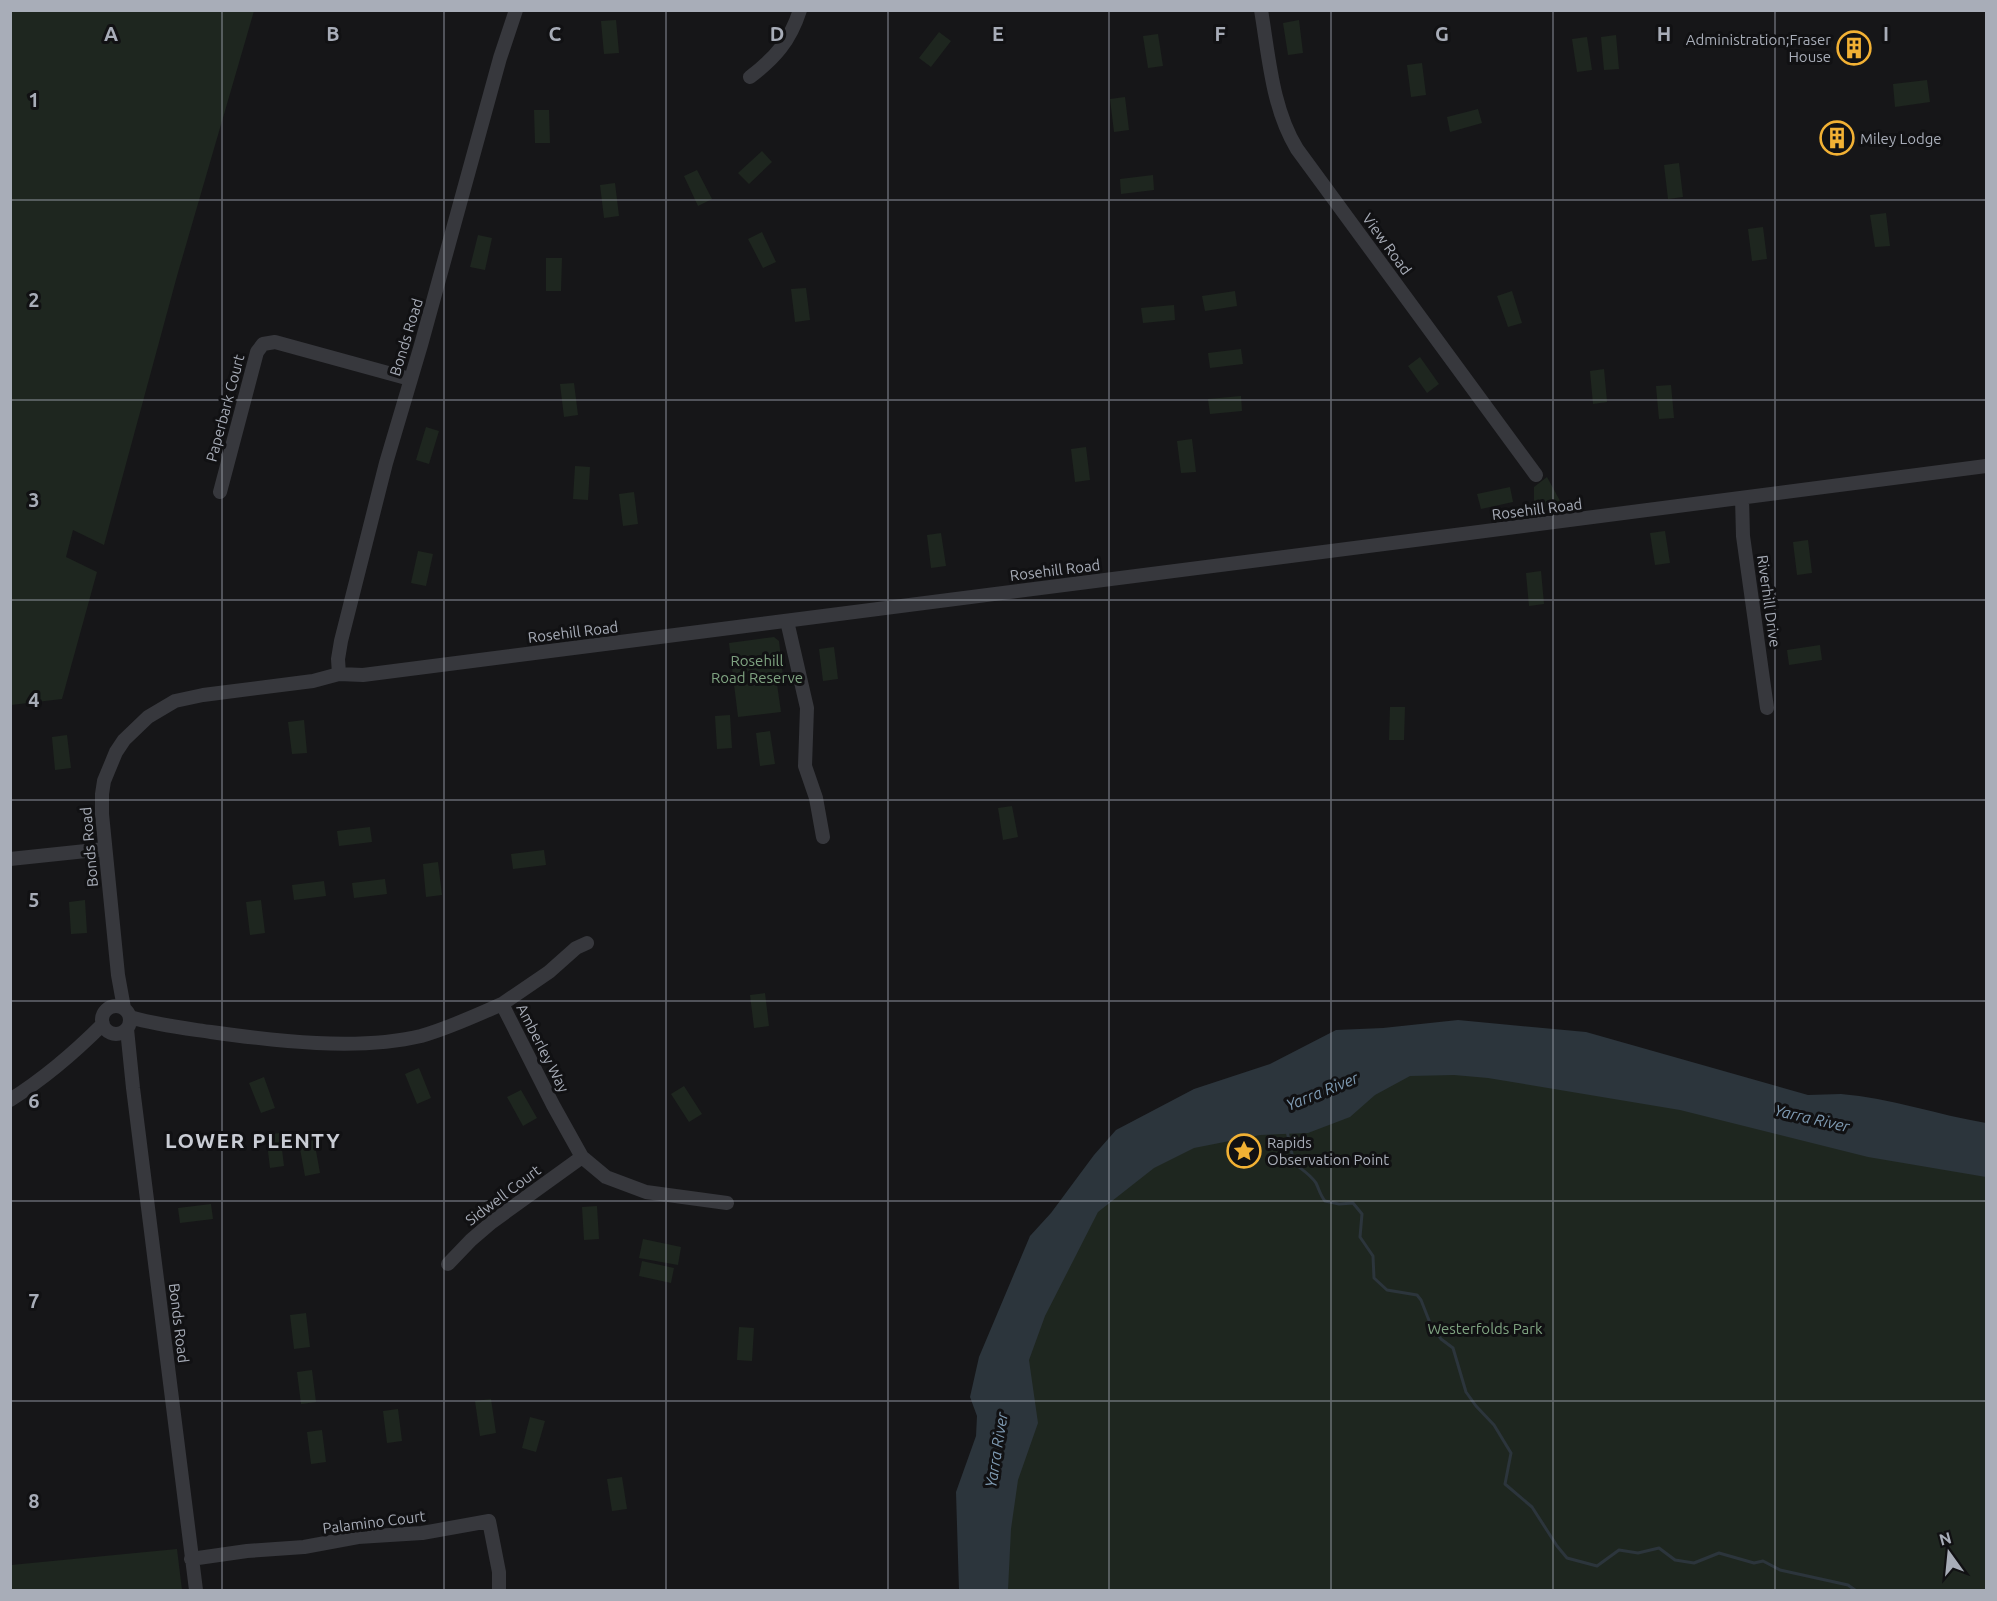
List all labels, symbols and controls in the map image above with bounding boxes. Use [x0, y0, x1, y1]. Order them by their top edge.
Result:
text: A [104, 22, 118, 45]
text: B [326, 22, 340, 45]
text: C [549, 22, 562, 45]
text: D [770, 22, 784, 45]
text: E [992, 22, 1004, 45]
text: F [1214, 22, 1226, 45]
text: G [1435, 22, 1449, 45]
text: H [1657, 22, 1671, 45]
text: I [1883, 22, 1889, 45]
building icon: Administration;Fraser House [1836, 30, 1872, 66]
place label: Administration;Fraser House [1686, 31, 1831, 65]
text: 1 [28, 88, 40, 111]
building icon: Miley Lodge [1819, 120, 1855, 156]
place label: Miley Lodge [1860, 130, 1942, 147]
street label: View Road [1359, 210, 1415, 278]
text: 2 [28, 288, 40, 311]
street label: Bonds Road [386, 296, 426, 378]
street label: Paperbark Court [202, 352, 248, 464]
text: 3 [28, 488, 40, 511]
street label: Rosehill Road [1491, 495, 1583, 523]
street label: Riverhill Drive [1754, 554, 1784, 648]
street label: Rosehill Road [1009, 556, 1101, 584]
street label: Rosehill Road [527, 618, 619, 646]
park label: Rosehill Road Reserve [711, 652, 803, 686]
text: 4 [28, 688, 40, 711]
street label: Bonds Road [77, 806, 101, 888]
text: 5 [28, 888, 40, 911]
street label: Amberley Way [513, 1001, 573, 1095]
water label: Yarra River [1283, 1068, 1362, 1114]
text: 6 [28, 1089, 40, 1112]
water label: Yarra River [1773, 1101, 1852, 1136]
district label: LOWER PLENTY [165, 1128, 341, 1152]
place icon: Rapids Observation Point [1226, 1133, 1262, 1169]
place label: Rapids Observation Point [1267, 1134, 1389, 1168]
street label: Sidwell Court [462, 1161, 544, 1229]
street label: Bonds Road [166, 1282, 192, 1364]
text: 7 [28, 1289, 40, 1312]
park label: Westerfolds Park [1427, 1320, 1543, 1337]
water label: Yarra River [981, 1410, 1011, 1489]
text: 8 [28, 1489, 40, 1512]
street label: Palamino Court [322, 1507, 427, 1537]
north arrow [1919, 1523, 1979, 1583]
text: N [1937, 1528, 1953, 1549]

